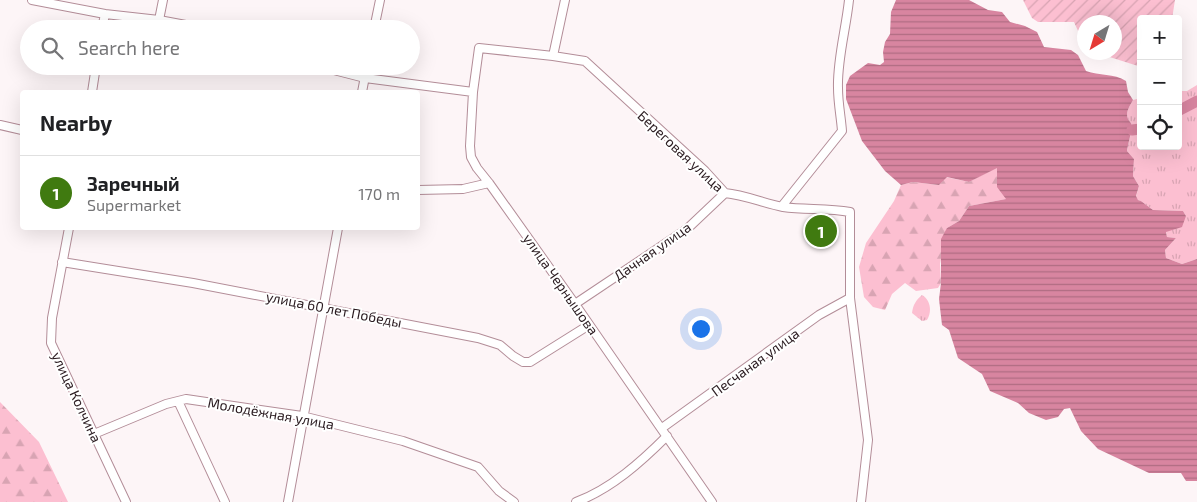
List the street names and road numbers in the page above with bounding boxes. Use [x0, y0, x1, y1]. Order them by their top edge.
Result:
street label: Береговая улица [634, 107, 728, 195]
street label: Дачная улица [610, 218, 694, 284]
street label: улица Чернышова [520, 230, 602, 338]
street label: улица 60 лет Победы [265, 287, 403, 331]
street label: Песчаная улица [708, 324, 802, 400]
street label: улица Колчина [49, 349, 105, 445]
street label: Молодёжная улица [206, 393, 336, 433]

